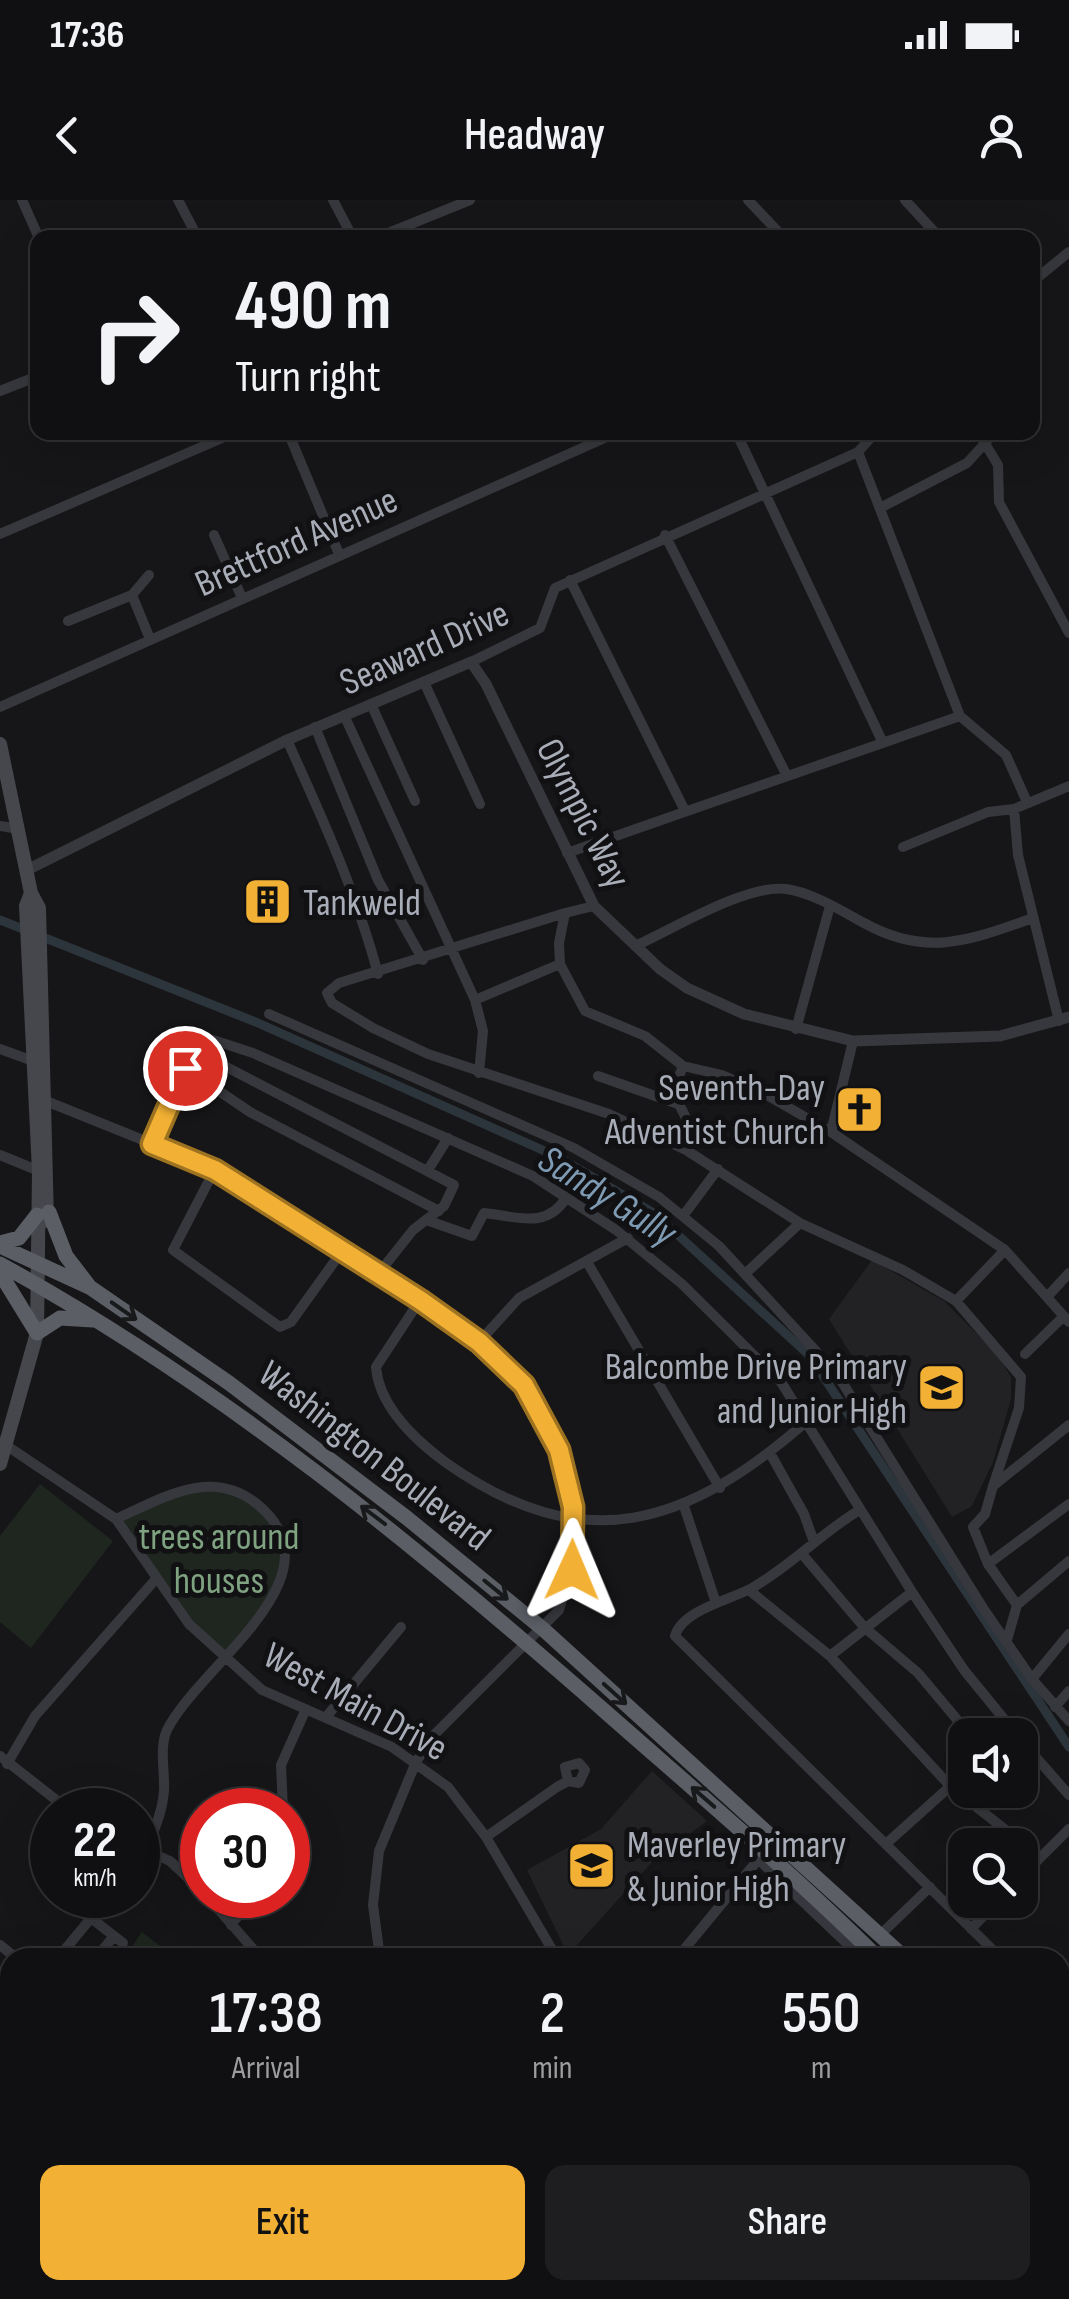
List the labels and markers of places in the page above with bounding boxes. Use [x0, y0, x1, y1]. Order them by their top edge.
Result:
building icon: Tankweld [242, 876, 294, 928]
place label: Tankweld [303, 881, 421, 926]
pin [143, 1026, 228, 1111]
place label: Seventh-Day Adventist Church [604, 1066, 825, 1155]
church icon: Seventh-Day Adventist Church [834, 1083, 886, 1135]
place label: Balcombe Drive Primary and Junior High [605, 1345, 907, 1434]
school or university icon: Balcombe Drive Primary and Junior High [916, 1362, 968, 1414]
place label: Maverley Primary & Junior High [627, 1823, 847, 1912]
school or university icon: Maverley Primary & Junior High [566, 1840, 618, 1892]

